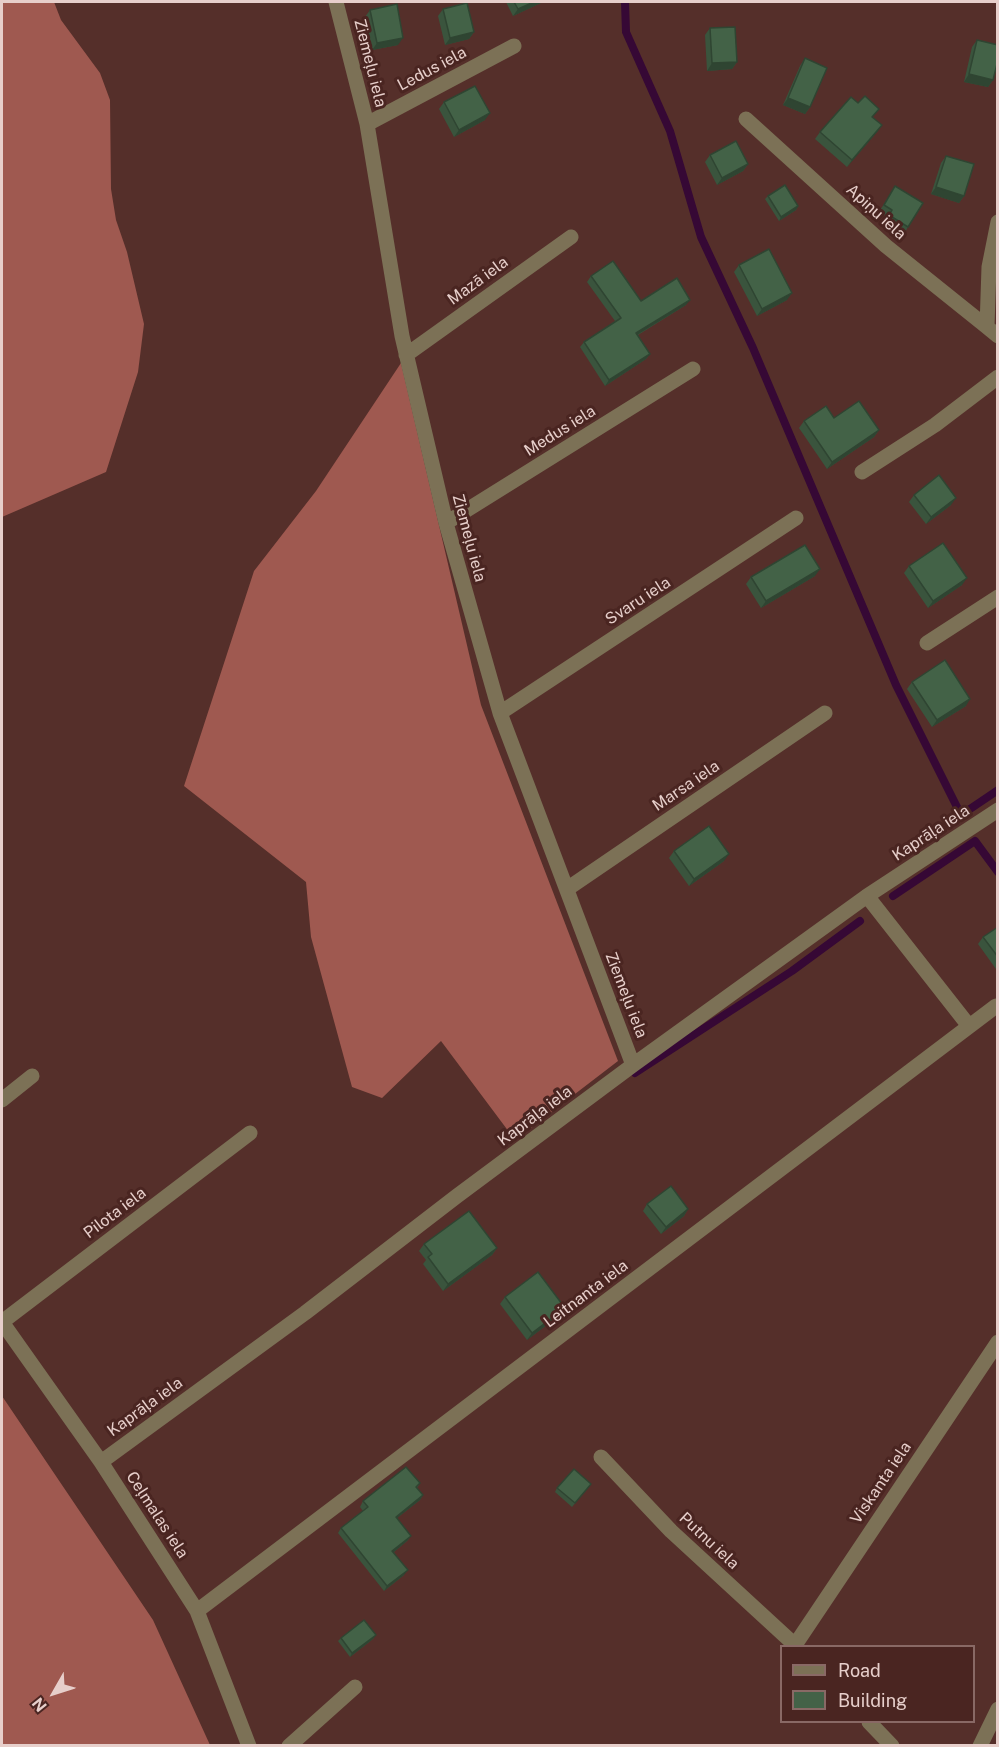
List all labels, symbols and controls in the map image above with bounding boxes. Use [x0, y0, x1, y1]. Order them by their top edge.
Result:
street label: Ziemeļu iela [350, 17, 390, 109]
street label: Ledus iela [394, 43, 470, 95]
street label: Apiņu iela [842, 180, 910, 244]
street label: Mazā iela [444, 253, 512, 309]
street label: Medus iela [521, 402, 599, 460]
street label: Ziemeļu iela [448, 492, 490, 584]
street label: Svaru iela [602, 573, 674, 629]
street label: Marsa iela [649, 757, 723, 815]
street label: Kaprāļa iela [889, 801, 973, 865]
street label: Ziemeļu iela [601, 949, 651, 1041]
street label: Kaprāļa iela [494, 1082, 576, 1150]
street label: Pilota iela [80, 1183, 150, 1243]
street label: Leitnanta iela [540, 1256, 632, 1332]
street label: Kaprāļa iela [104, 1373, 186, 1441]
street label: Viskanta iela [847, 1438, 915, 1528]
street label: Ceļmalas iela [122, 1468, 192, 1562]
street label: Putnu iela [675, 1509, 743, 1573]
legend [780, 1645, 975, 1723]
text: Road [838, 1660, 881, 1681]
north arrow [24, 1663, 84, 1723]
text: Building [838, 1690, 907, 1711]
text: N [28, 1694, 51, 1715]

